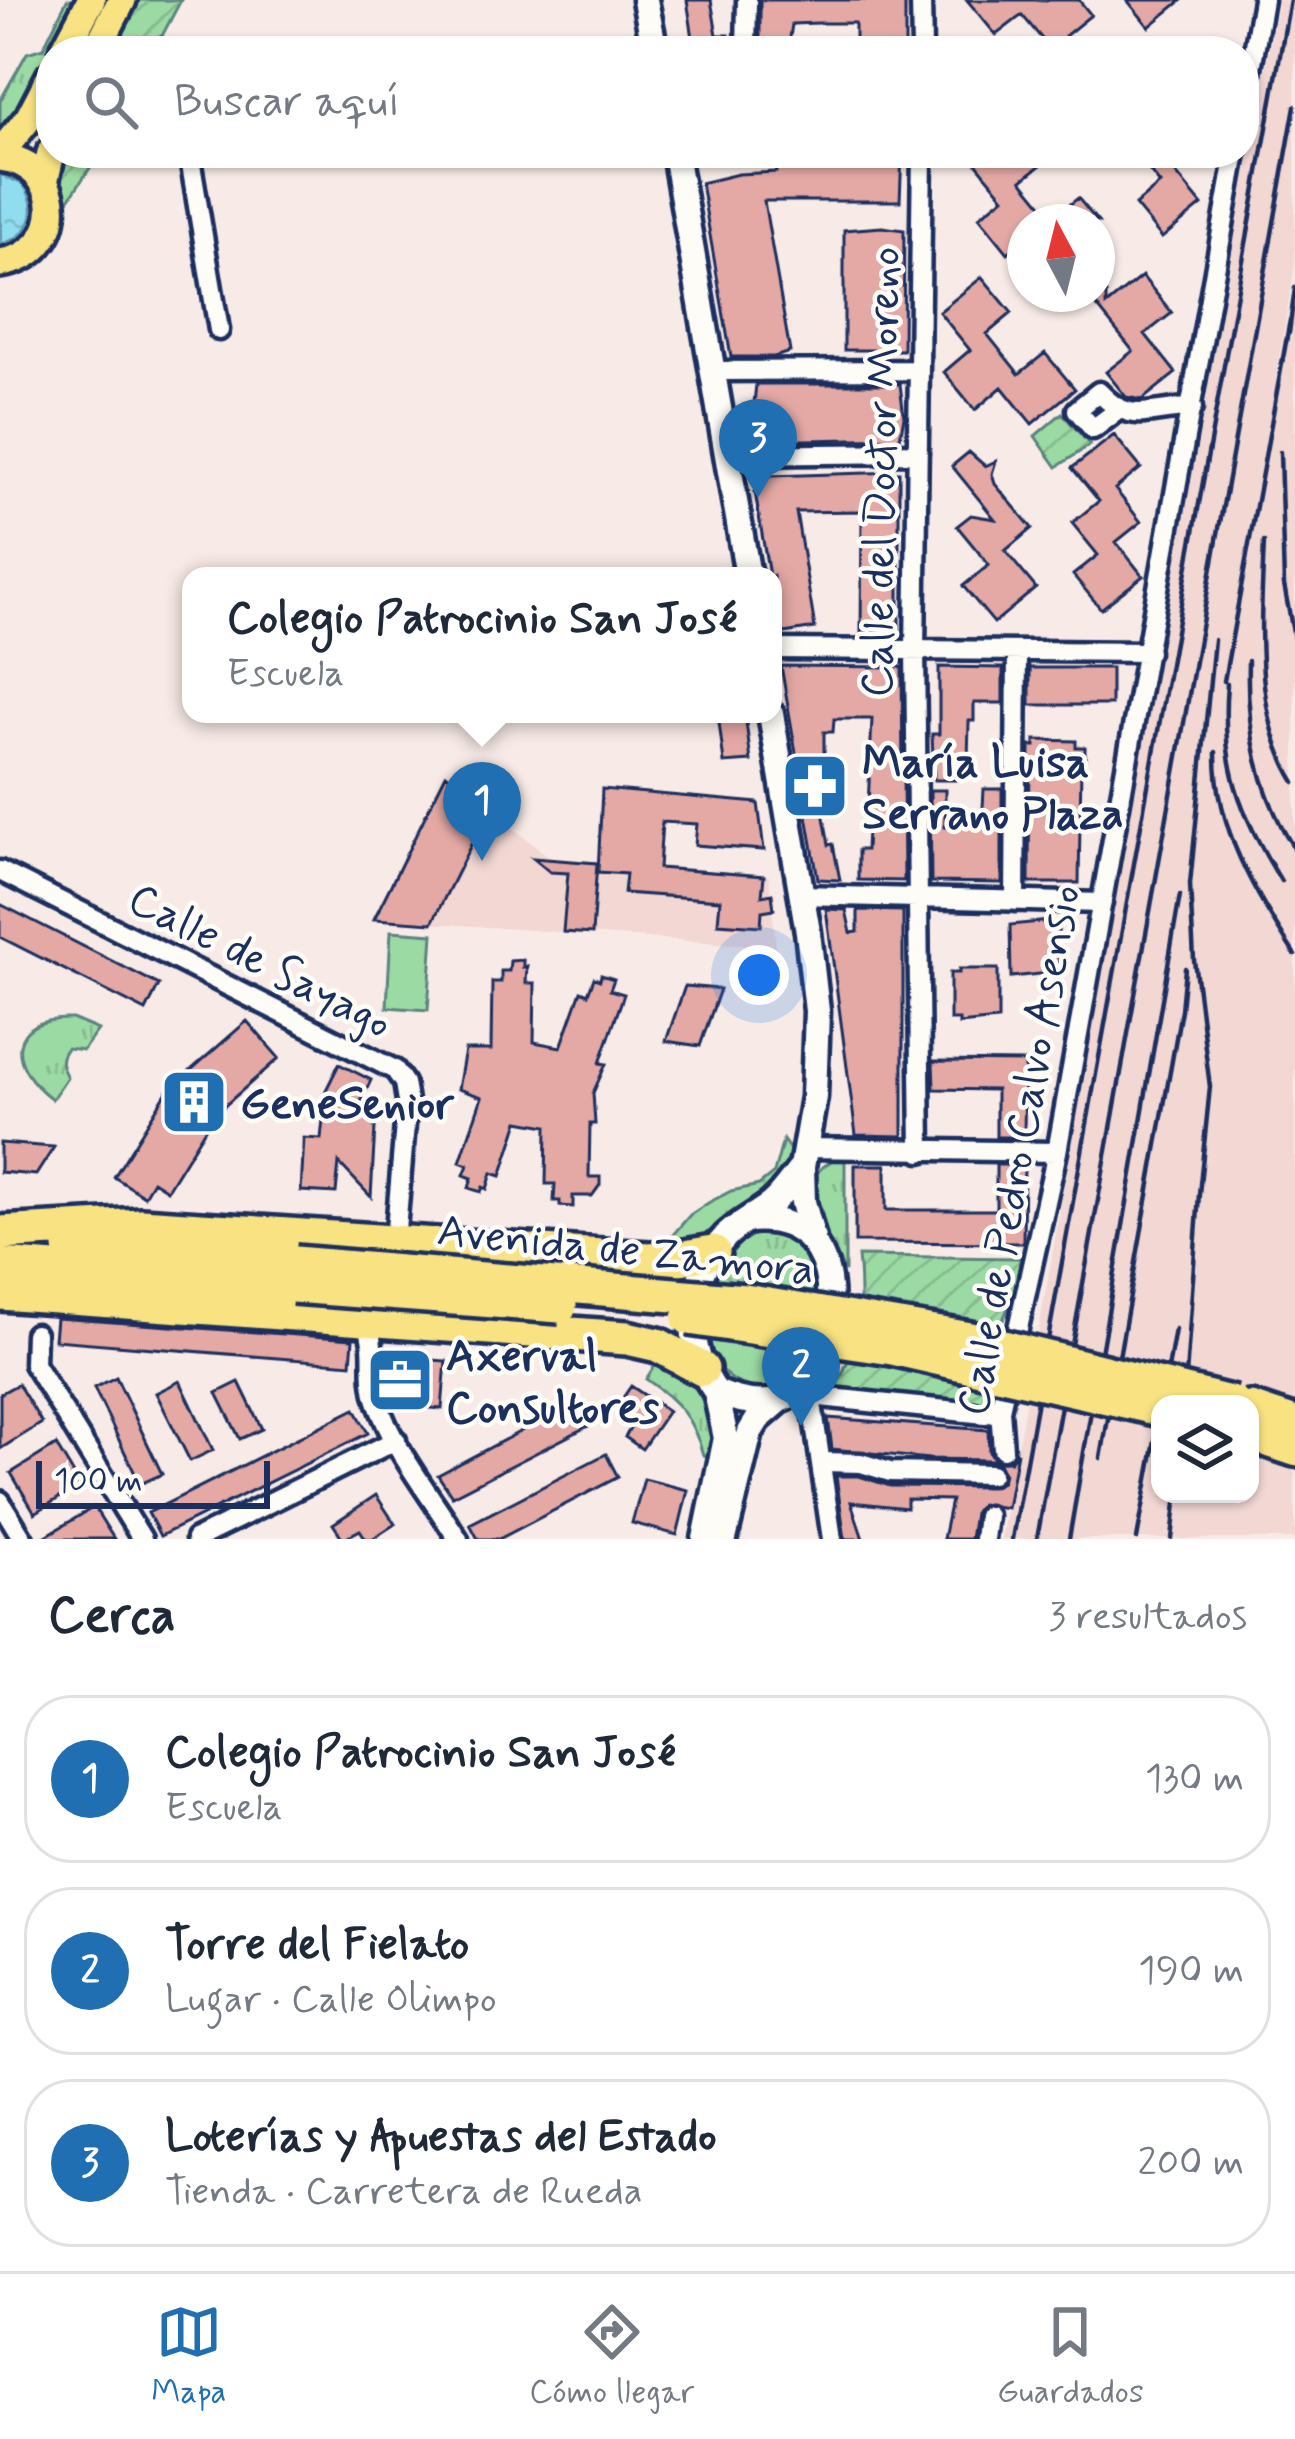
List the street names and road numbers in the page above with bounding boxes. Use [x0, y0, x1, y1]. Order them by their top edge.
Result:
street label: Calle del Doctor Moreno [849, 246, 916, 698]
street label: Calle de Sayago [117, 870, 401, 1054]
street label: Calle de Pedro Calvo Asensio [945, 881, 1096, 1421]
street label: Avenida de Zamora [434, 1202, 817, 1301]

